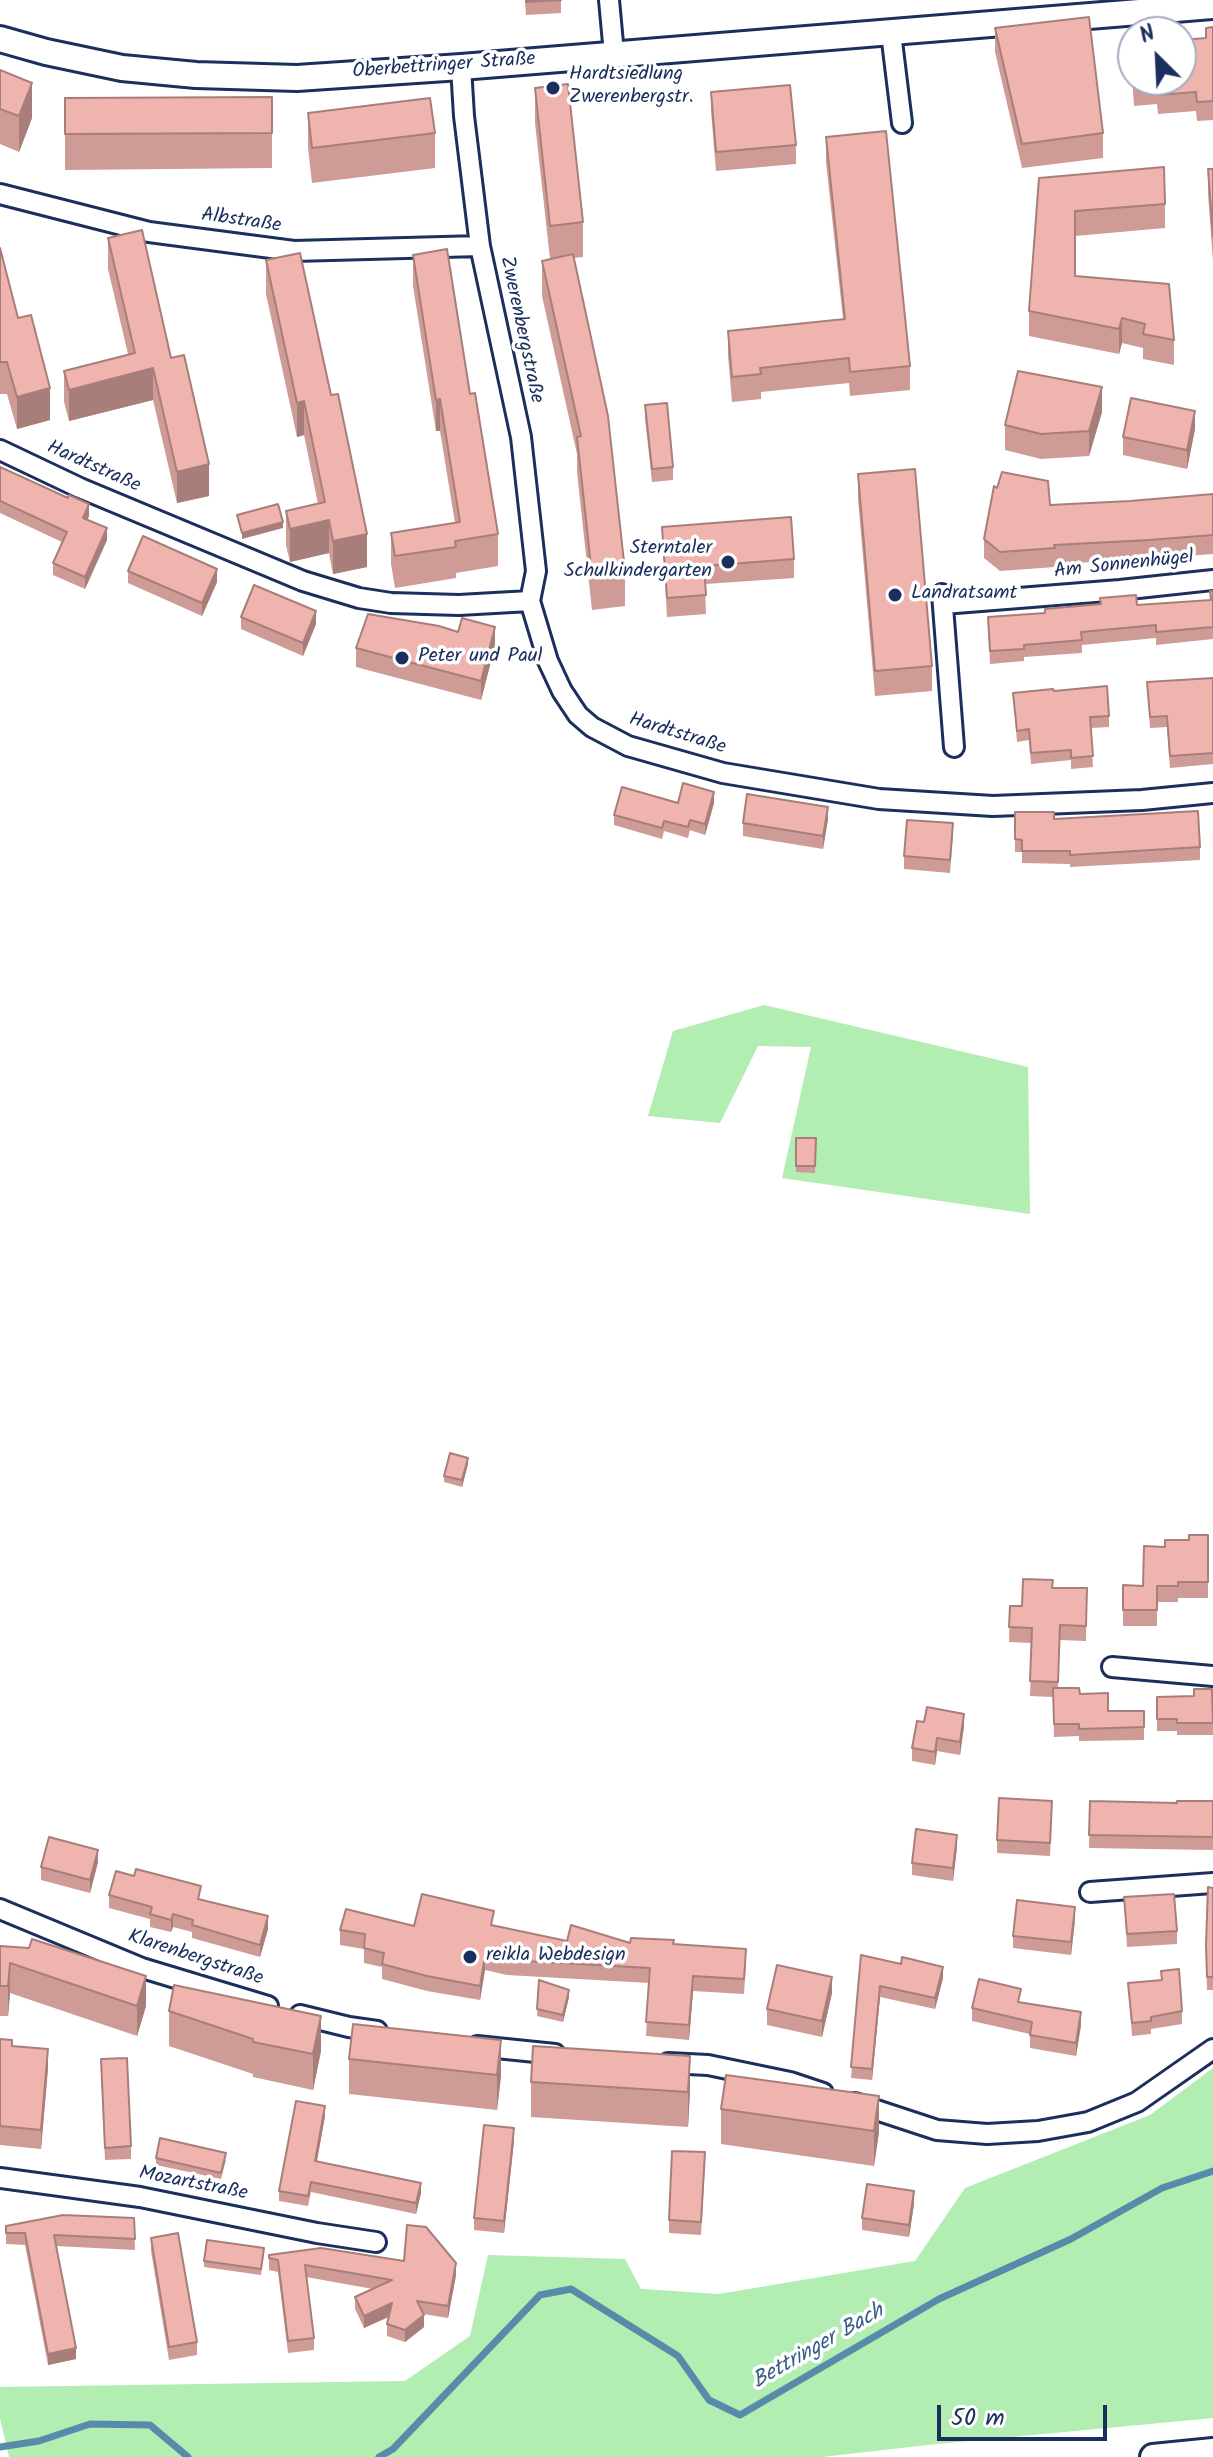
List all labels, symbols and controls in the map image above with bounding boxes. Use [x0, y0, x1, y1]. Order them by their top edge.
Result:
north arrow [1117, 16, 1197, 96]
text: N [1134, 17, 1161, 54]
street label: Oberbettringer Straße [352, 49, 536, 85]
place label: Hardtsiedlung Zwerenbergstr. [569, 64, 693, 111]
marker: Hardtsiedlung Zwerenbergstr. [544, 79, 562, 97]
street label: Albstraße [199, 205, 283, 239]
street label: Zwerenbergstraße [493, 254, 547, 406]
street label: Hardtstraße [42, 437, 144, 499]
place label: Sterntaler Schulkindergarten [564, 538, 712, 585]
street label: Am Sonnenhügel [1053, 547, 1195, 585]
marker: Sterntaler Schulkindergarten [719, 553, 737, 571]
place label: Landratsamt [911, 583, 1017, 607]
marker: Landratsamt [886, 586, 904, 604]
place label: Peter und Paul [418, 646, 542, 670]
marker: Peter und Paul [393, 649, 411, 667]
street label: Hardtstraße [626, 709, 728, 761]
street label: Klarenbergstraße [124, 1926, 266, 1992]
place label: reikla Webdesign [486, 1945, 626, 1969]
marker: reikla Webdesign [461, 1948, 479, 1966]
street label: Mozartstraße [137, 2163, 249, 2207]
water label: Bettringer Bach [749, 2300, 889, 2396]
scale bar [941, 2389, 1111, 2439]
text: 50 m [951, 2399, 1005, 2438]

